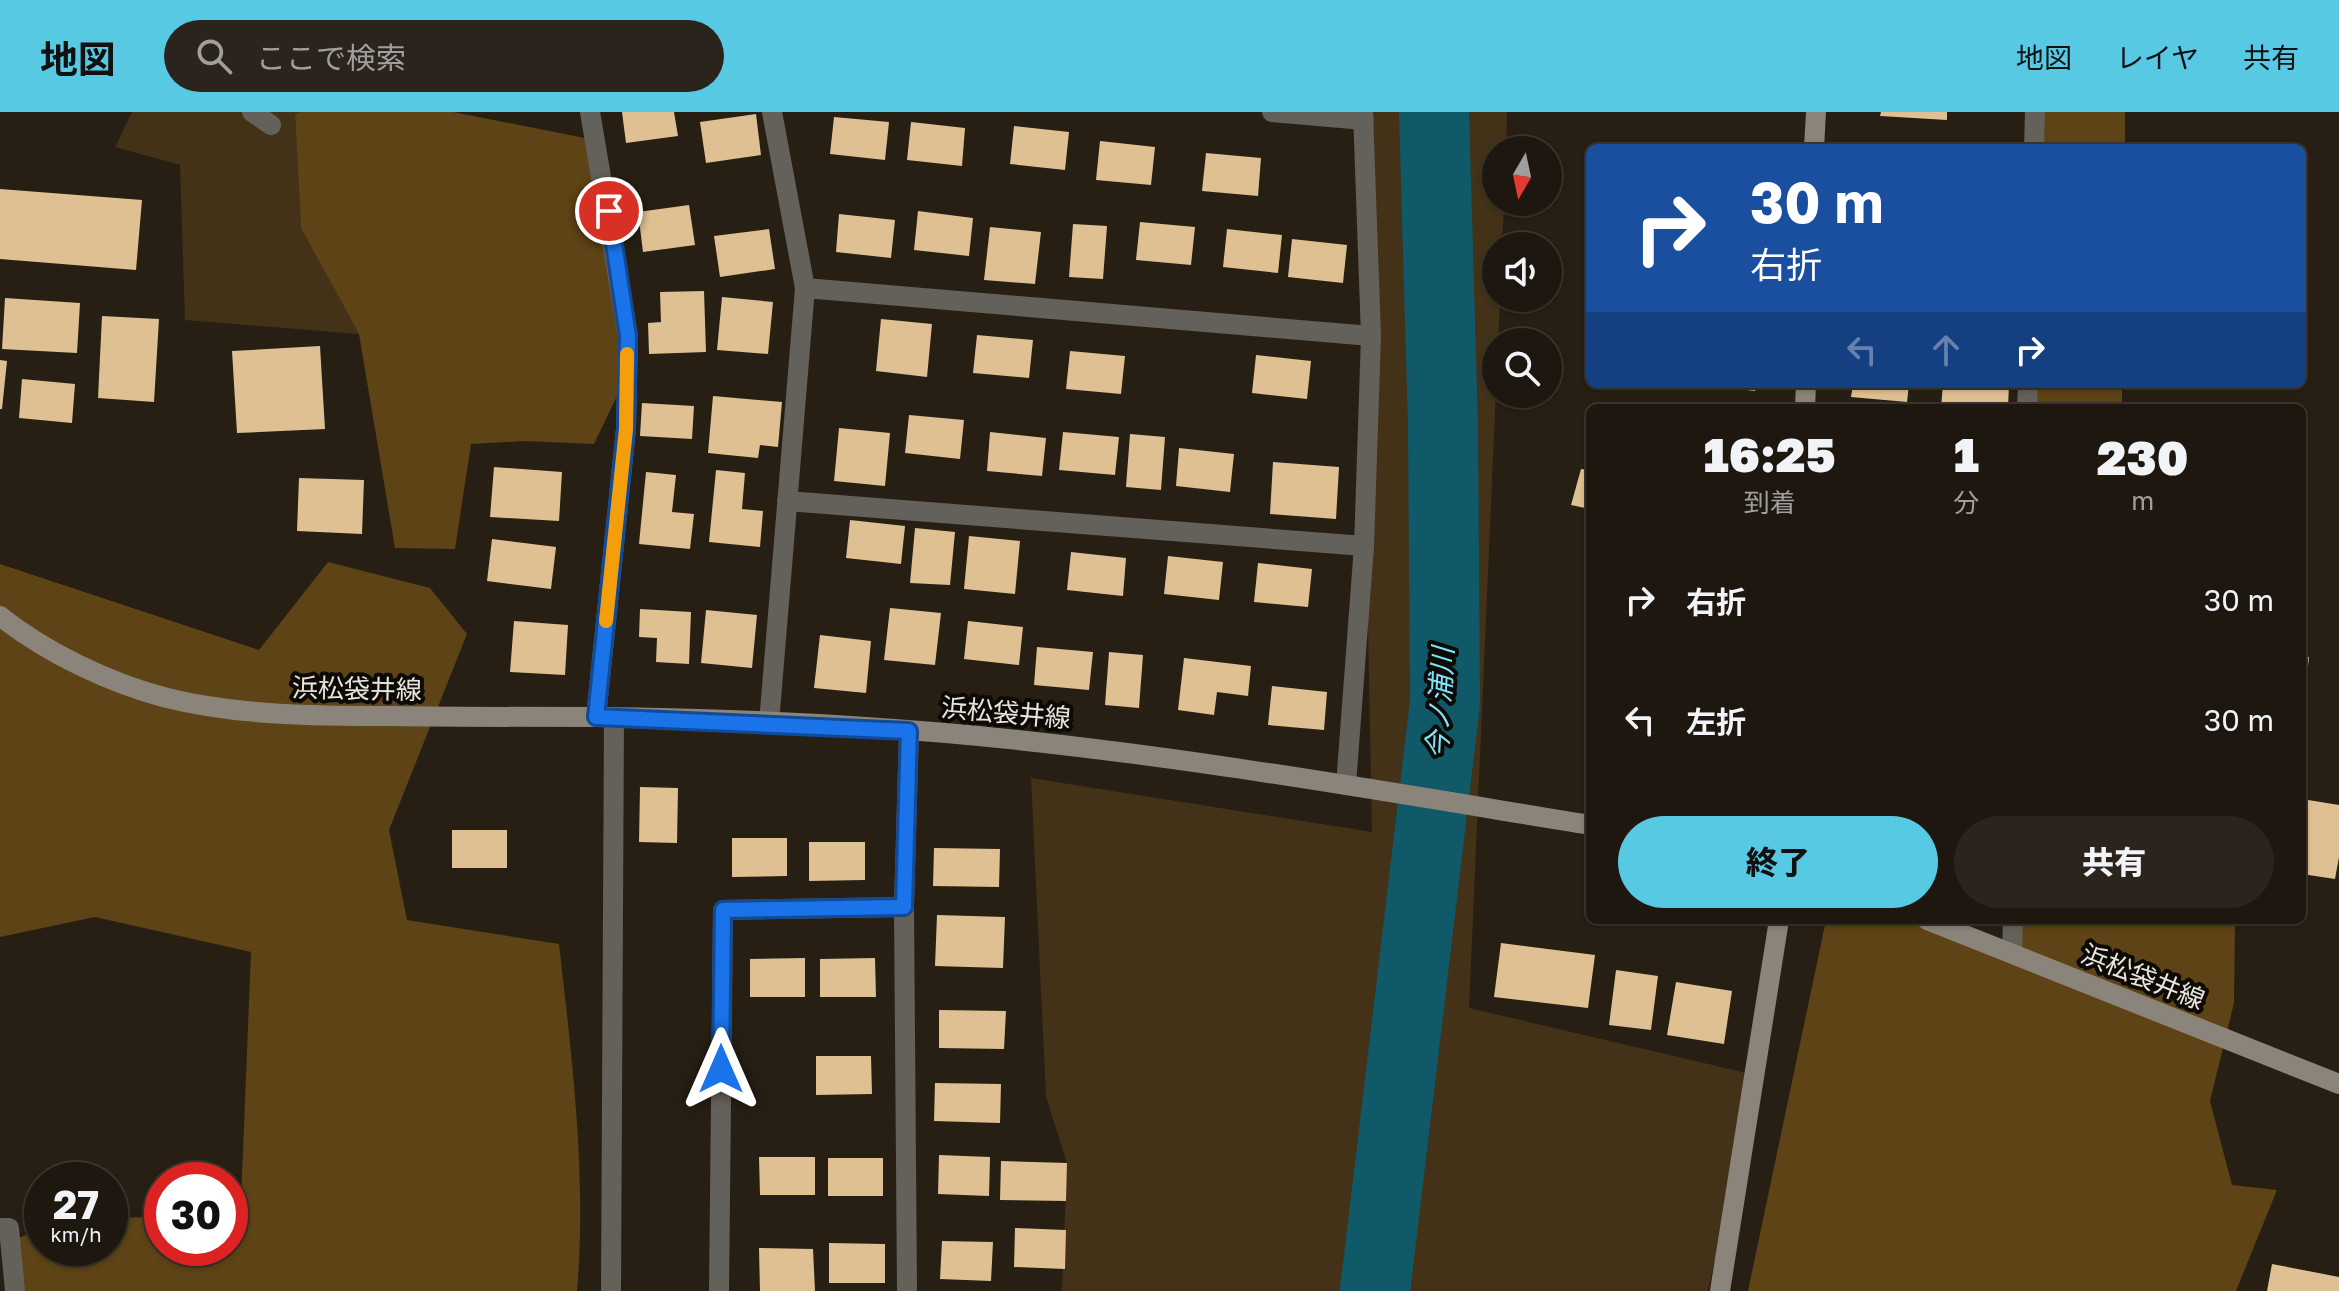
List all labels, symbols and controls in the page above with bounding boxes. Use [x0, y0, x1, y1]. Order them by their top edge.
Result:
search box [164, 20, 724, 92]
icon: search [192, 34, 236, 78]
text: 地図 [40, 36, 116, 81]
text: ここで検索 [256, 40, 406, 76]
text: 地図 [2016, 41, 2072, 74]
text: レイヤ [2116, 41, 2199, 74]
text: 共有 [2243, 41, 2299, 74]
north arrow [1482, 136, 1562, 216]
map controls [1482, 136, 1562, 408]
text: 30 m [1750, 168, 1884, 235]
icon: right [1618, 176, 1722, 280]
pin [575, 177, 643, 245]
icon: arrive [587, 189, 631, 233]
button: sound [1482, 232, 1562, 312]
text: 右折 [1750, 243, 1822, 286]
button: search [1482, 328, 1562, 408]
icon: left [1840, 328, 1884, 372]
icon: ahead [1924, 328, 1968, 372]
icon: right [2008, 328, 2052, 372]
text: 16:25 [1703, 425, 1836, 483]
text: 1 [1954, 425, 1979, 483]
text: 230 [2097, 428, 2189, 486]
text: m [2131, 485, 2154, 516]
text: 到着 [1744, 487, 1796, 518]
text: 分 [1953, 487, 1979, 518]
icon: right [1618, 578, 1662, 622]
text: 30 m [2204, 582, 2274, 618]
text: 右折 [1686, 584, 1746, 620]
water label: 今ノ浦川 [1420, 643, 1459, 760]
street label: 浜松袋井線 [292, 672, 422, 705]
street label: 浜松袋井線 [940, 691, 1072, 734]
icon: left [1618, 698, 1662, 742]
text: 30 m [2204, 702, 2274, 738]
text: 左折 [1686, 704, 1746, 740]
button: 終了 [1618, 816, 1938, 908]
button: 共有 [1954, 816, 2274, 908]
street label: 浜松袋井線 [2077, 938, 2209, 1015]
position arrow [679, 1027, 763, 1111]
speed limit sign: 30 [144, 1162, 248, 1266]
text: 27 [53, 1180, 99, 1228]
text: km/h [51, 1222, 101, 1246]

